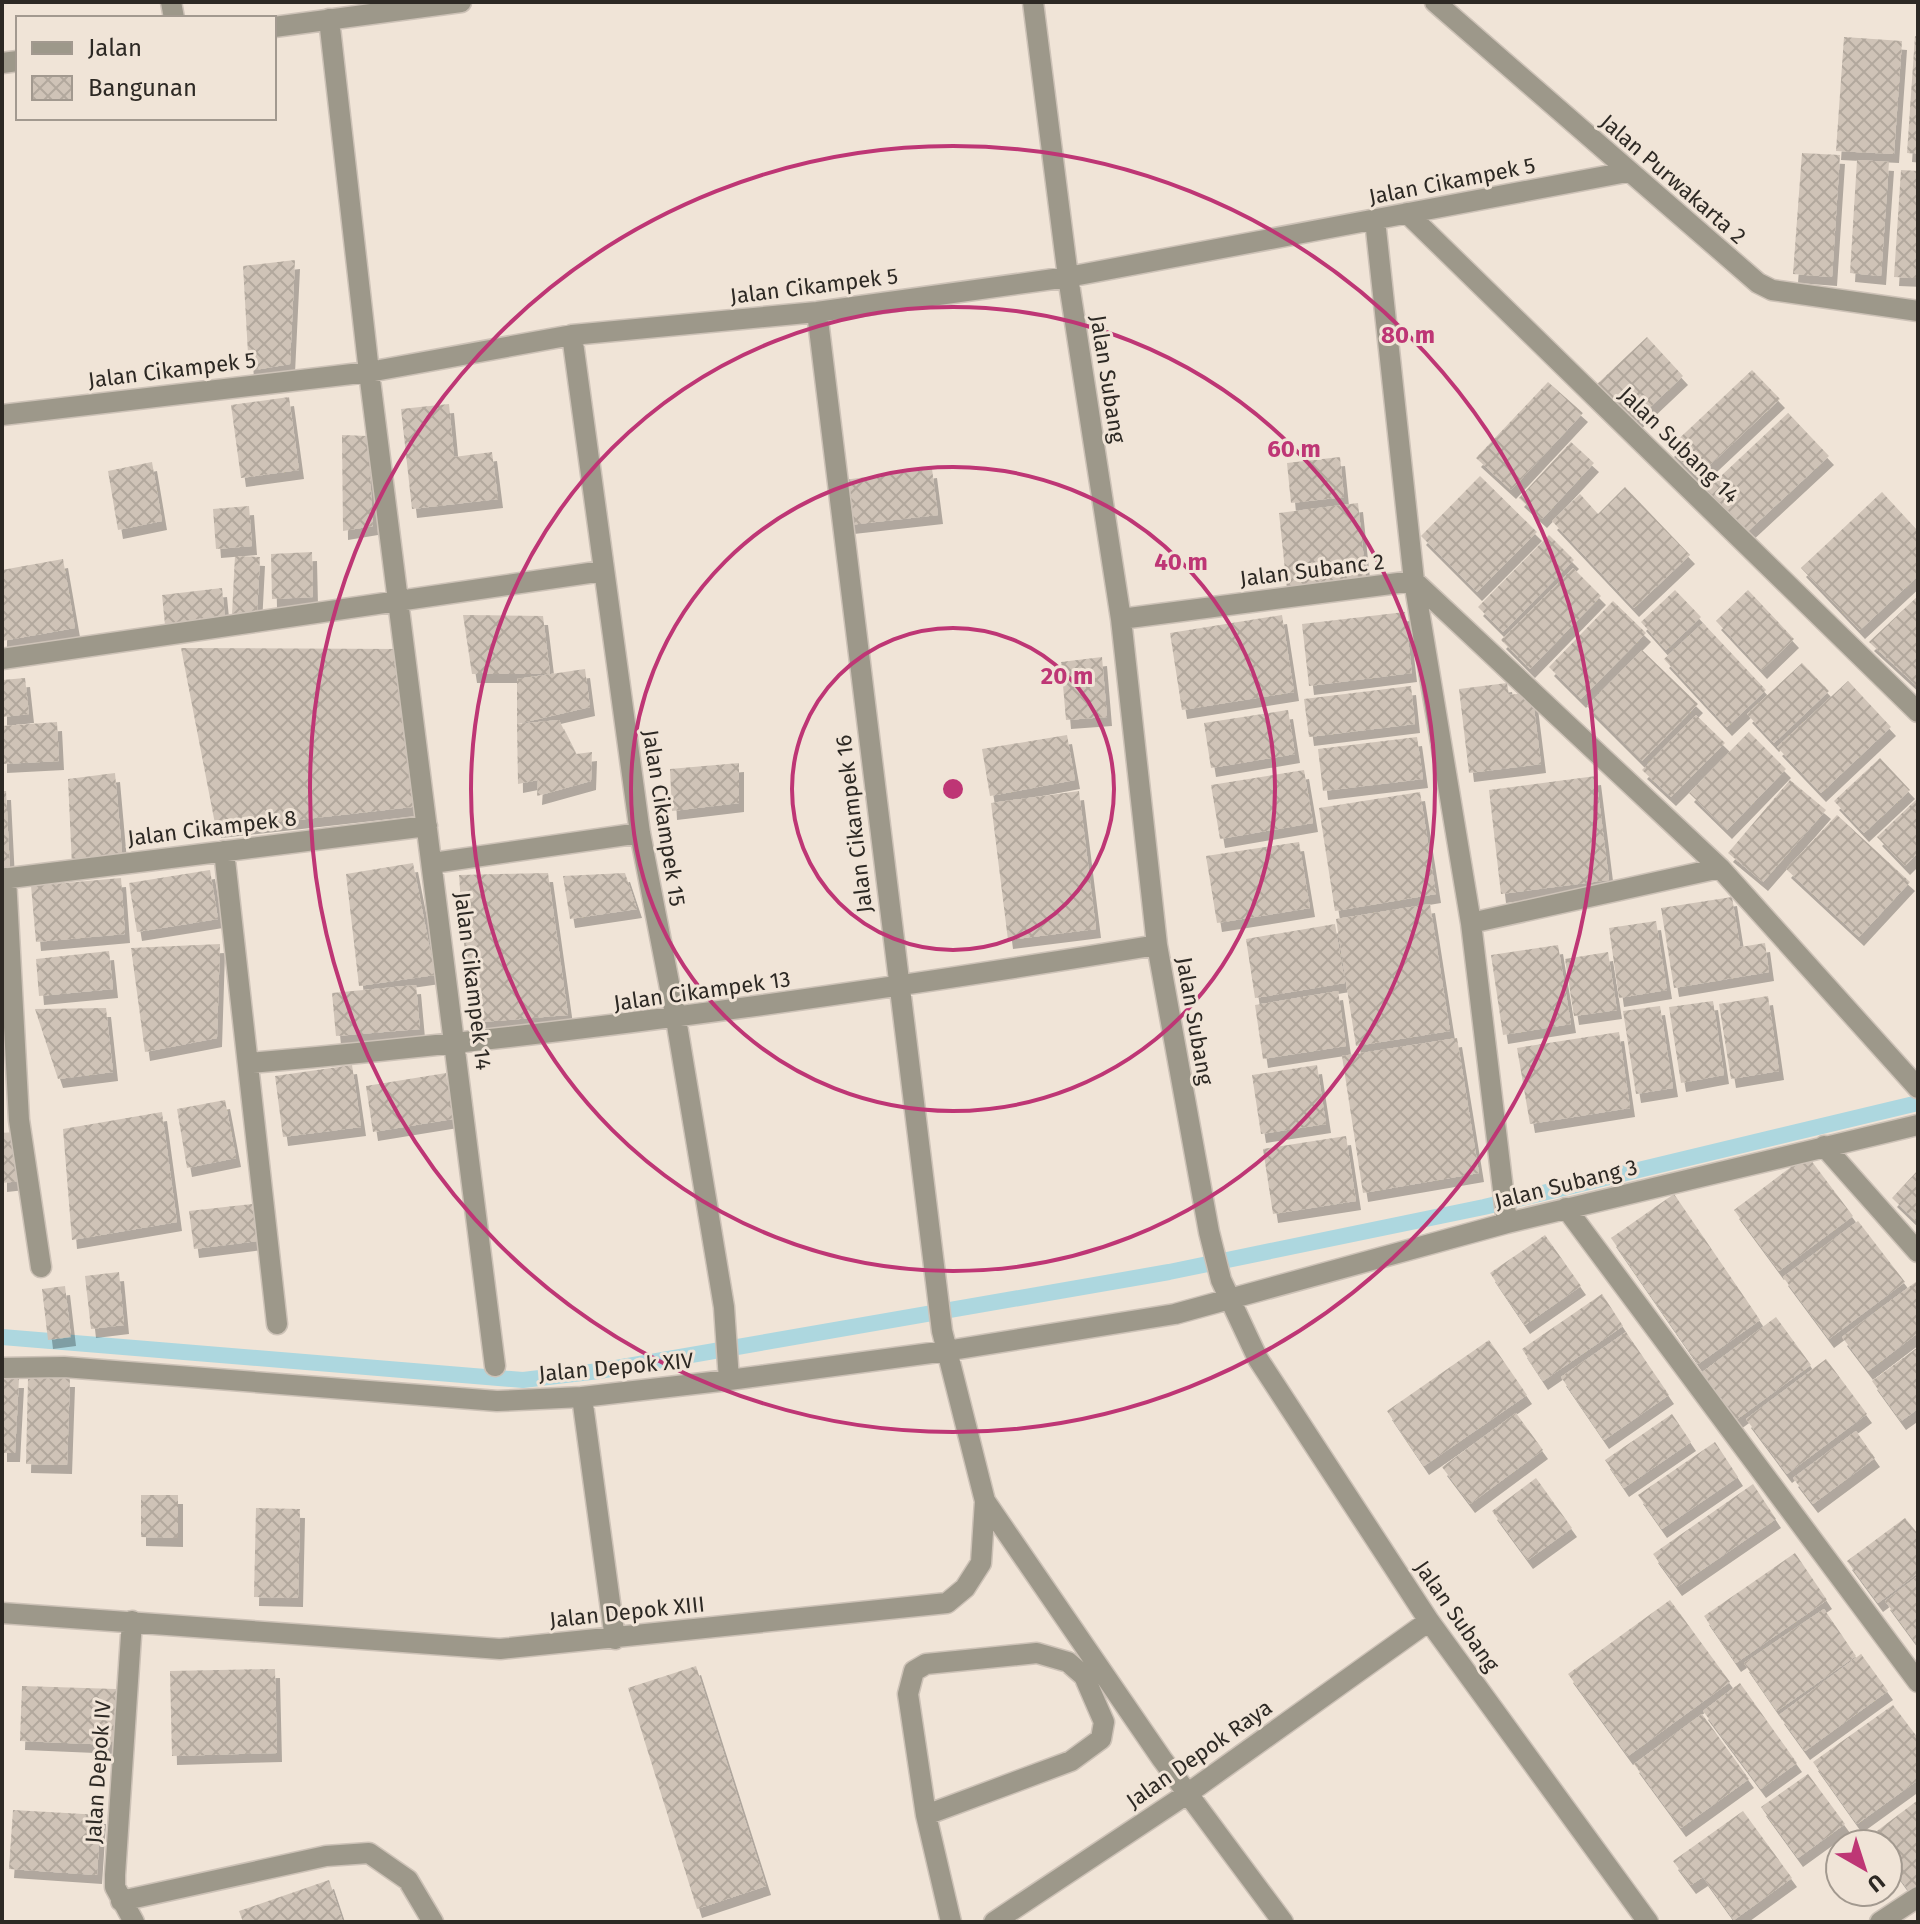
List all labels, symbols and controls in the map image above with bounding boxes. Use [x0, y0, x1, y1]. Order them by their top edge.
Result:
legend [16, 16, 276, 120]
text: Jalan [88, 34, 142, 62]
text: Bangunan [88, 74, 197, 102]
street label: Jalan Purwakarta 2 [1595, 108, 1751, 250]
street label: Jalan Cikampek 5 [1366, 152, 1538, 210]
street label: Jalan Cikampek 5 [729, 262, 899, 310]
street label: Jalan Subang [1085, 313, 1132, 446]
text: 80 m [1381, 321, 1435, 349]
street label: Jalan Cikampek 5 [87, 346, 257, 394]
street label: Jalan Subang 14 [1613, 381, 1745, 509]
text: 60 m [1267, 435, 1321, 463]
text: 40 m [1154, 548, 1208, 576]
street label: Jalan Subanc 2 [1238, 548, 1386, 592]
text: 20 m [1041, 662, 1093, 690]
street label: Jalan Cikampek 15 [637, 728, 691, 908]
street label: Jalan Cikampek 16 [830, 733, 878, 915]
centre of rings [939, 775, 967, 803]
street label: Jalan Cikampek 8 [126, 804, 298, 852]
street label: Jalan Cikampek 14 [449, 890, 497, 1072]
street label: Jalan Subang [1170, 955, 1220, 1088]
street label: Jalan Cikampek 13 [612, 965, 792, 1017]
street label: Jalan Subang 3 [1492, 1153, 1640, 1215]
street label: Jalan Depok XIV [537, 1347, 695, 1387]
street label: Jalan Subang [1409, 1555, 1505, 1677]
street label: Jalan Depok XIII [548, 1590, 706, 1634]
street label: Jalan Depok Raya [1121, 1694, 1277, 1814]
street label: Jalan Depok IV [80, 1699, 117, 1844]
north arrow [1824, 1828, 1904, 1908]
text: U [1862, 1868, 1890, 1898]

